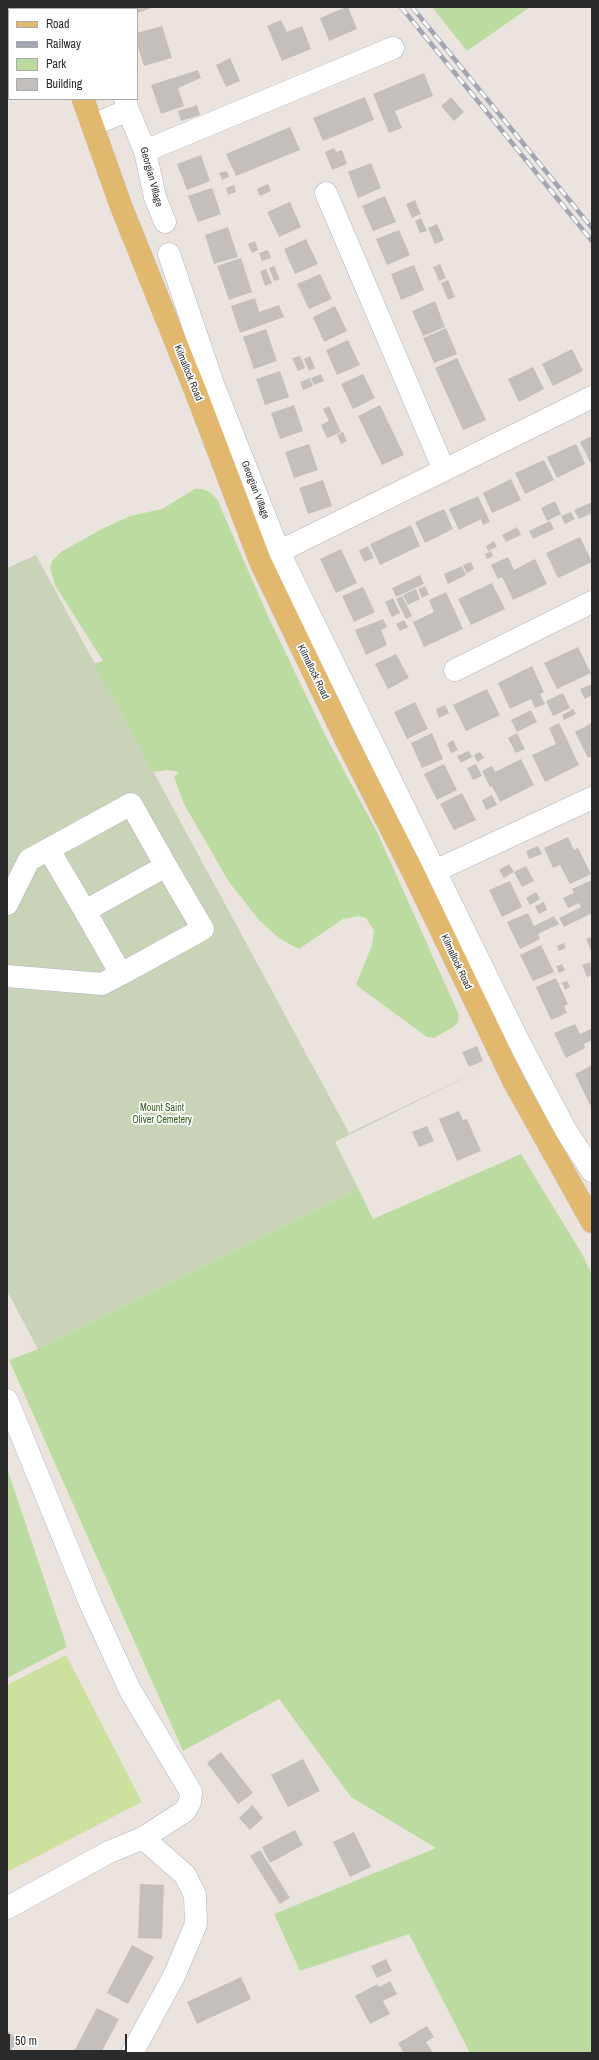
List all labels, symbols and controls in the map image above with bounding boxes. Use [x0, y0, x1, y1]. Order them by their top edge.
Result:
legend [8, 8, 138, 100]
text: Road [46, 16, 70, 32]
text: Railway [46, 36, 81, 52]
text: Park [46, 56, 66, 72]
text: Building [46, 76, 82, 92]
street label: Georgian Village [137, 146, 165, 208]
street label: Kilmallock Road [171, 343, 205, 403]
street label: Georgian Village [238, 459, 272, 521]
street label: Kilmallock Road [295, 643, 331, 701]
street label: Kilmallock Road [438, 933, 474, 991]
park label: Mount Saint Oliver Cemetery [132, 1102, 192, 1126]
scale bar [10, 2026, 129, 2052]
text: 50 m [15, 2033, 37, 2049]

